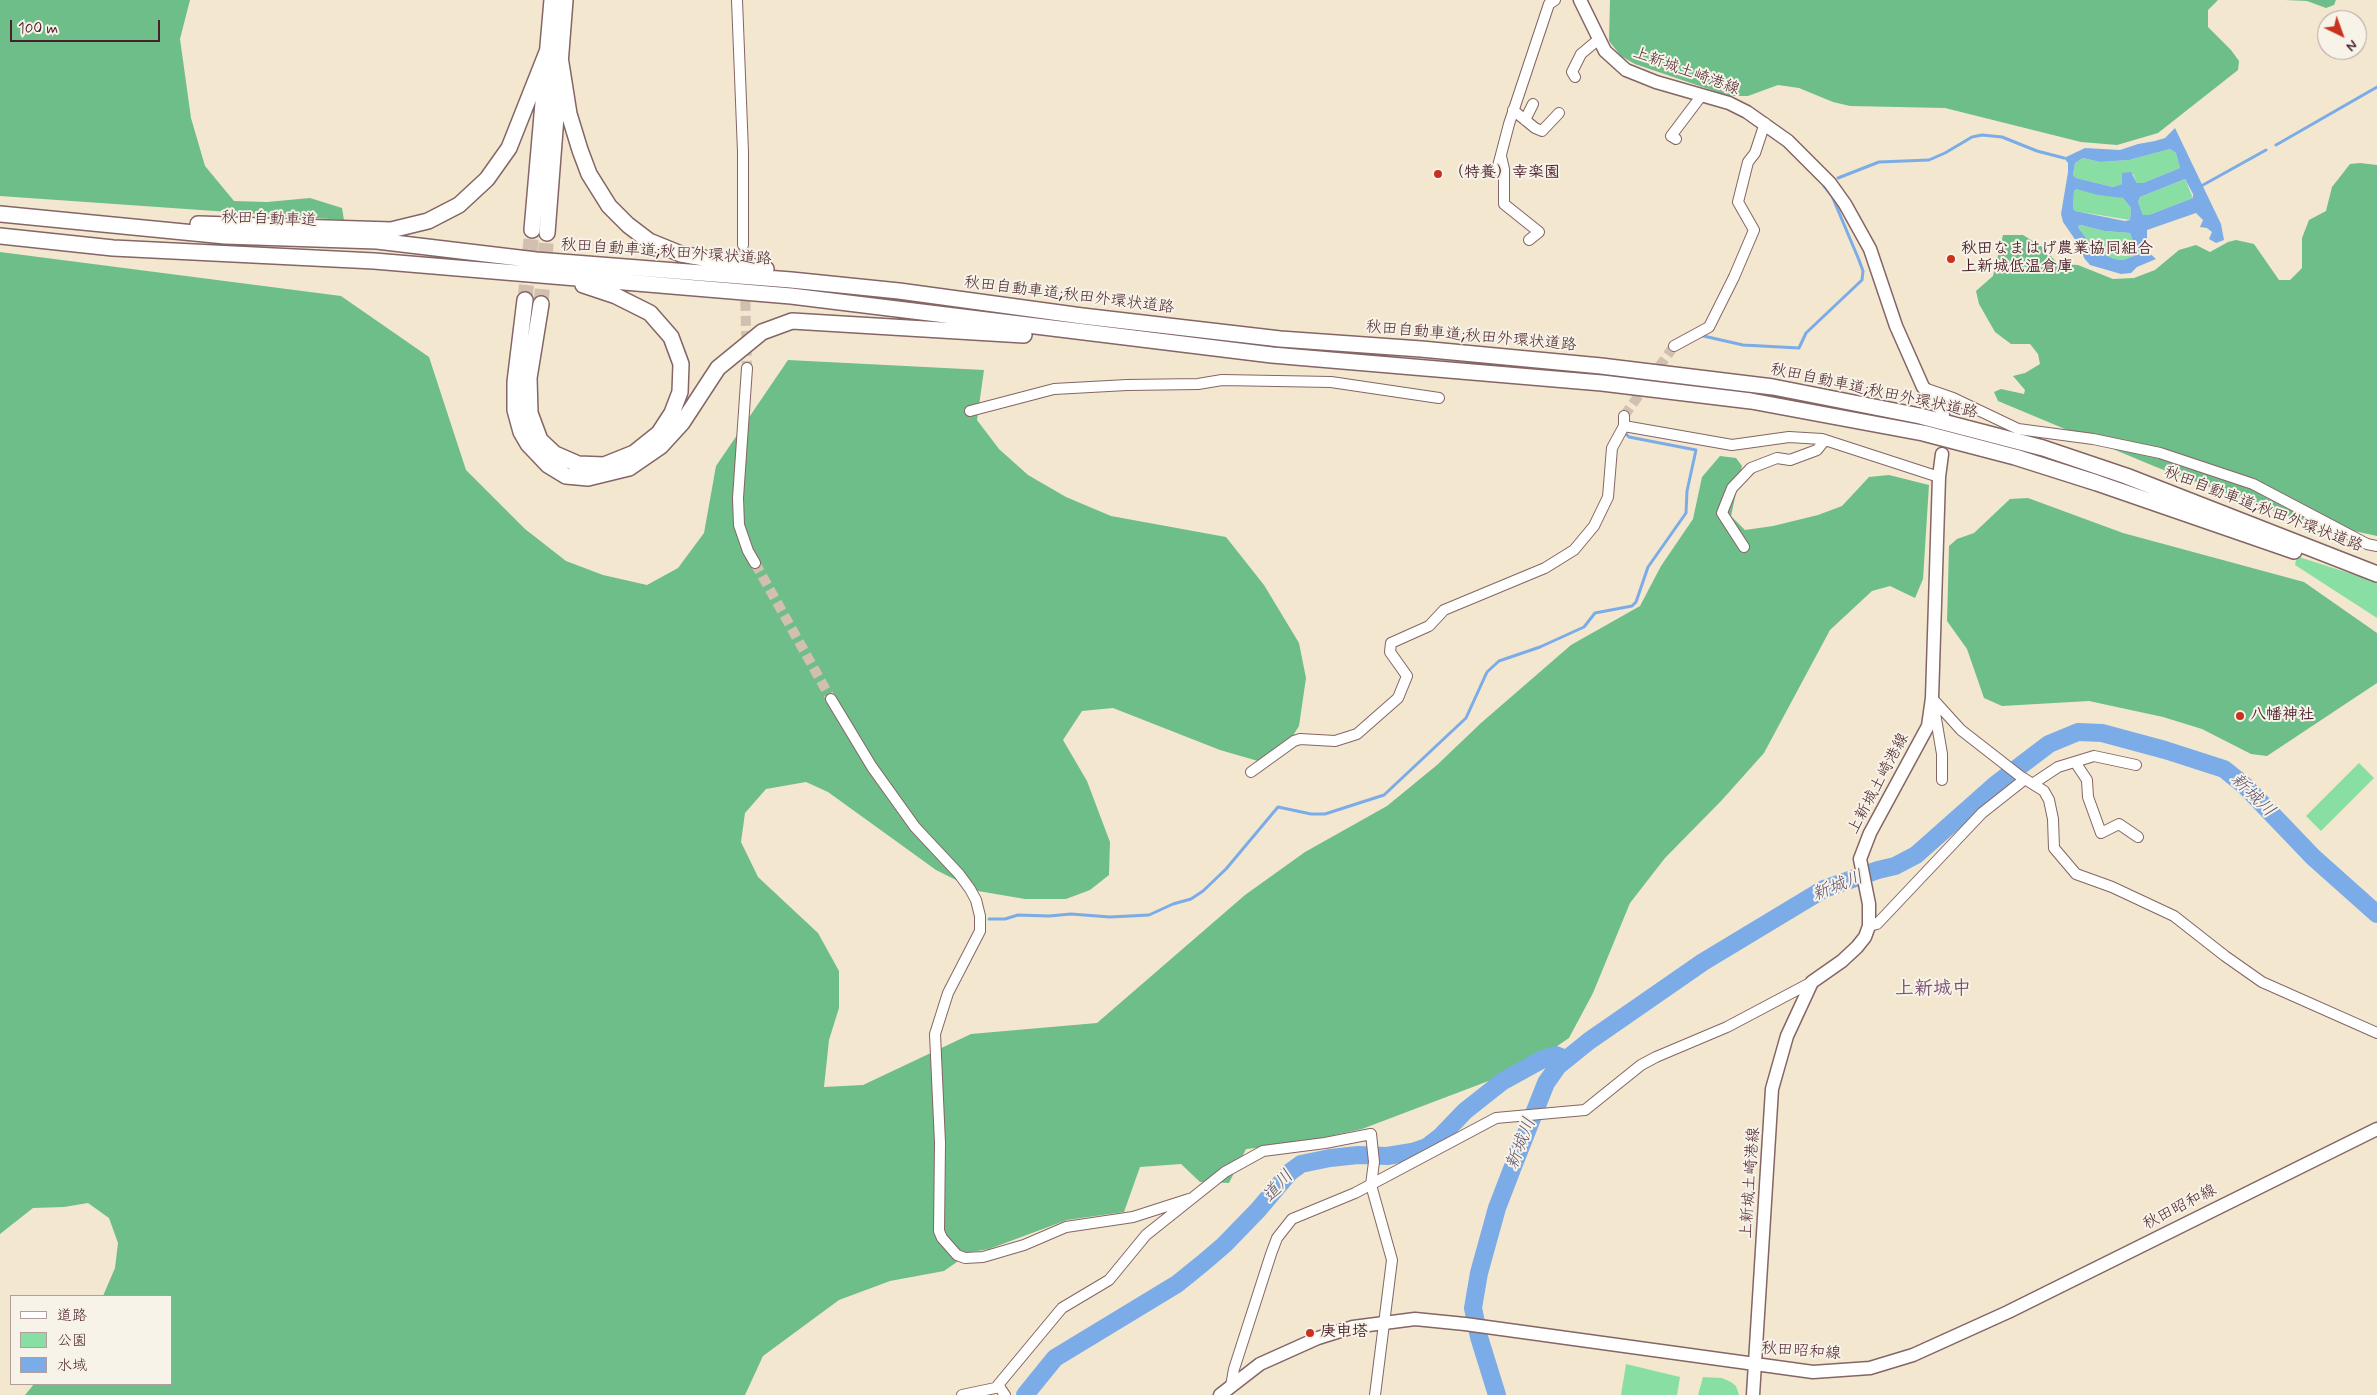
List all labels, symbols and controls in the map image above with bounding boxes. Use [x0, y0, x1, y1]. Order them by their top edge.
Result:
scale bar [12, 10, 162, 42]
north arrow [2317, 10, 2367, 60]
text: 100 m [18, 19, 58, 39]
text: N [2342, 36, 2361, 55]
street label: 上新城土崎港線 [1630, 44, 1742, 100]
place label: （特養）幸楽園 [1448, 164, 1560, 184]
marker: （特養）幸楽園 [1432, 168, 1444, 180]
street label: 秋田自動車道 [221, 209, 317, 231]
street label: 秋田自動車道;秋田外環状道路 [560, 236, 772, 270]
place label: 秋田なまはげ農業協同組合 上新城低温倉庫 [1961, 240, 2153, 278]
marker: 秋田なまはげ農業協同組合 上新城低温倉庫 [1945, 253, 1957, 265]
street label: 秋田自動車道;秋田外環状道路 [963, 274, 1175, 318]
street label: 秋田自動車道;秋田外環状道路 [1365, 318, 1577, 356]
street label: 秋田自動車道;秋田外環状道路 [1768, 361, 1980, 423]
street label: 秋田自動車道;秋田外環状道路 [2161, 463, 2365, 557]
place label: 八幡神社 [2250, 706, 2314, 726]
marker: 八幡神社 [2234, 710, 2246, 722]
street label: 上新城土崎港線 [1844, 730, 1914, 838]
water label: 新城川 [2225, 769, 2279, 823]
water label: 新城川 [1809, 867, 1867, 907]
district label: 上新城中 [1895, 979, 1971, 1001]
water label: 新城川 [1502, 1115, 1542, 1173]
street label: 上新城土崎港線 [1738, 1126, 1764, 1240]
water label: 道川 [1259, 1166, 1299, 1208]
street label: 秋田昭和線 [2140, 1181, 2220, 1235]
legend [10, 1295, 172, 1385]
text: 道路 [57, 1306, 87, 1326]
place label: 庚申塔 [1320, 1323, 1368, 1343]
marker: 庚申塔 [1304, 1327, 1316, 1339]
text: 公園 [57, 1331, 87, 1351]
street label: 秋田昭和線 [1760, 1340, 1842, 1364]
text: 水域 [57, 1356, 87, 1376]

